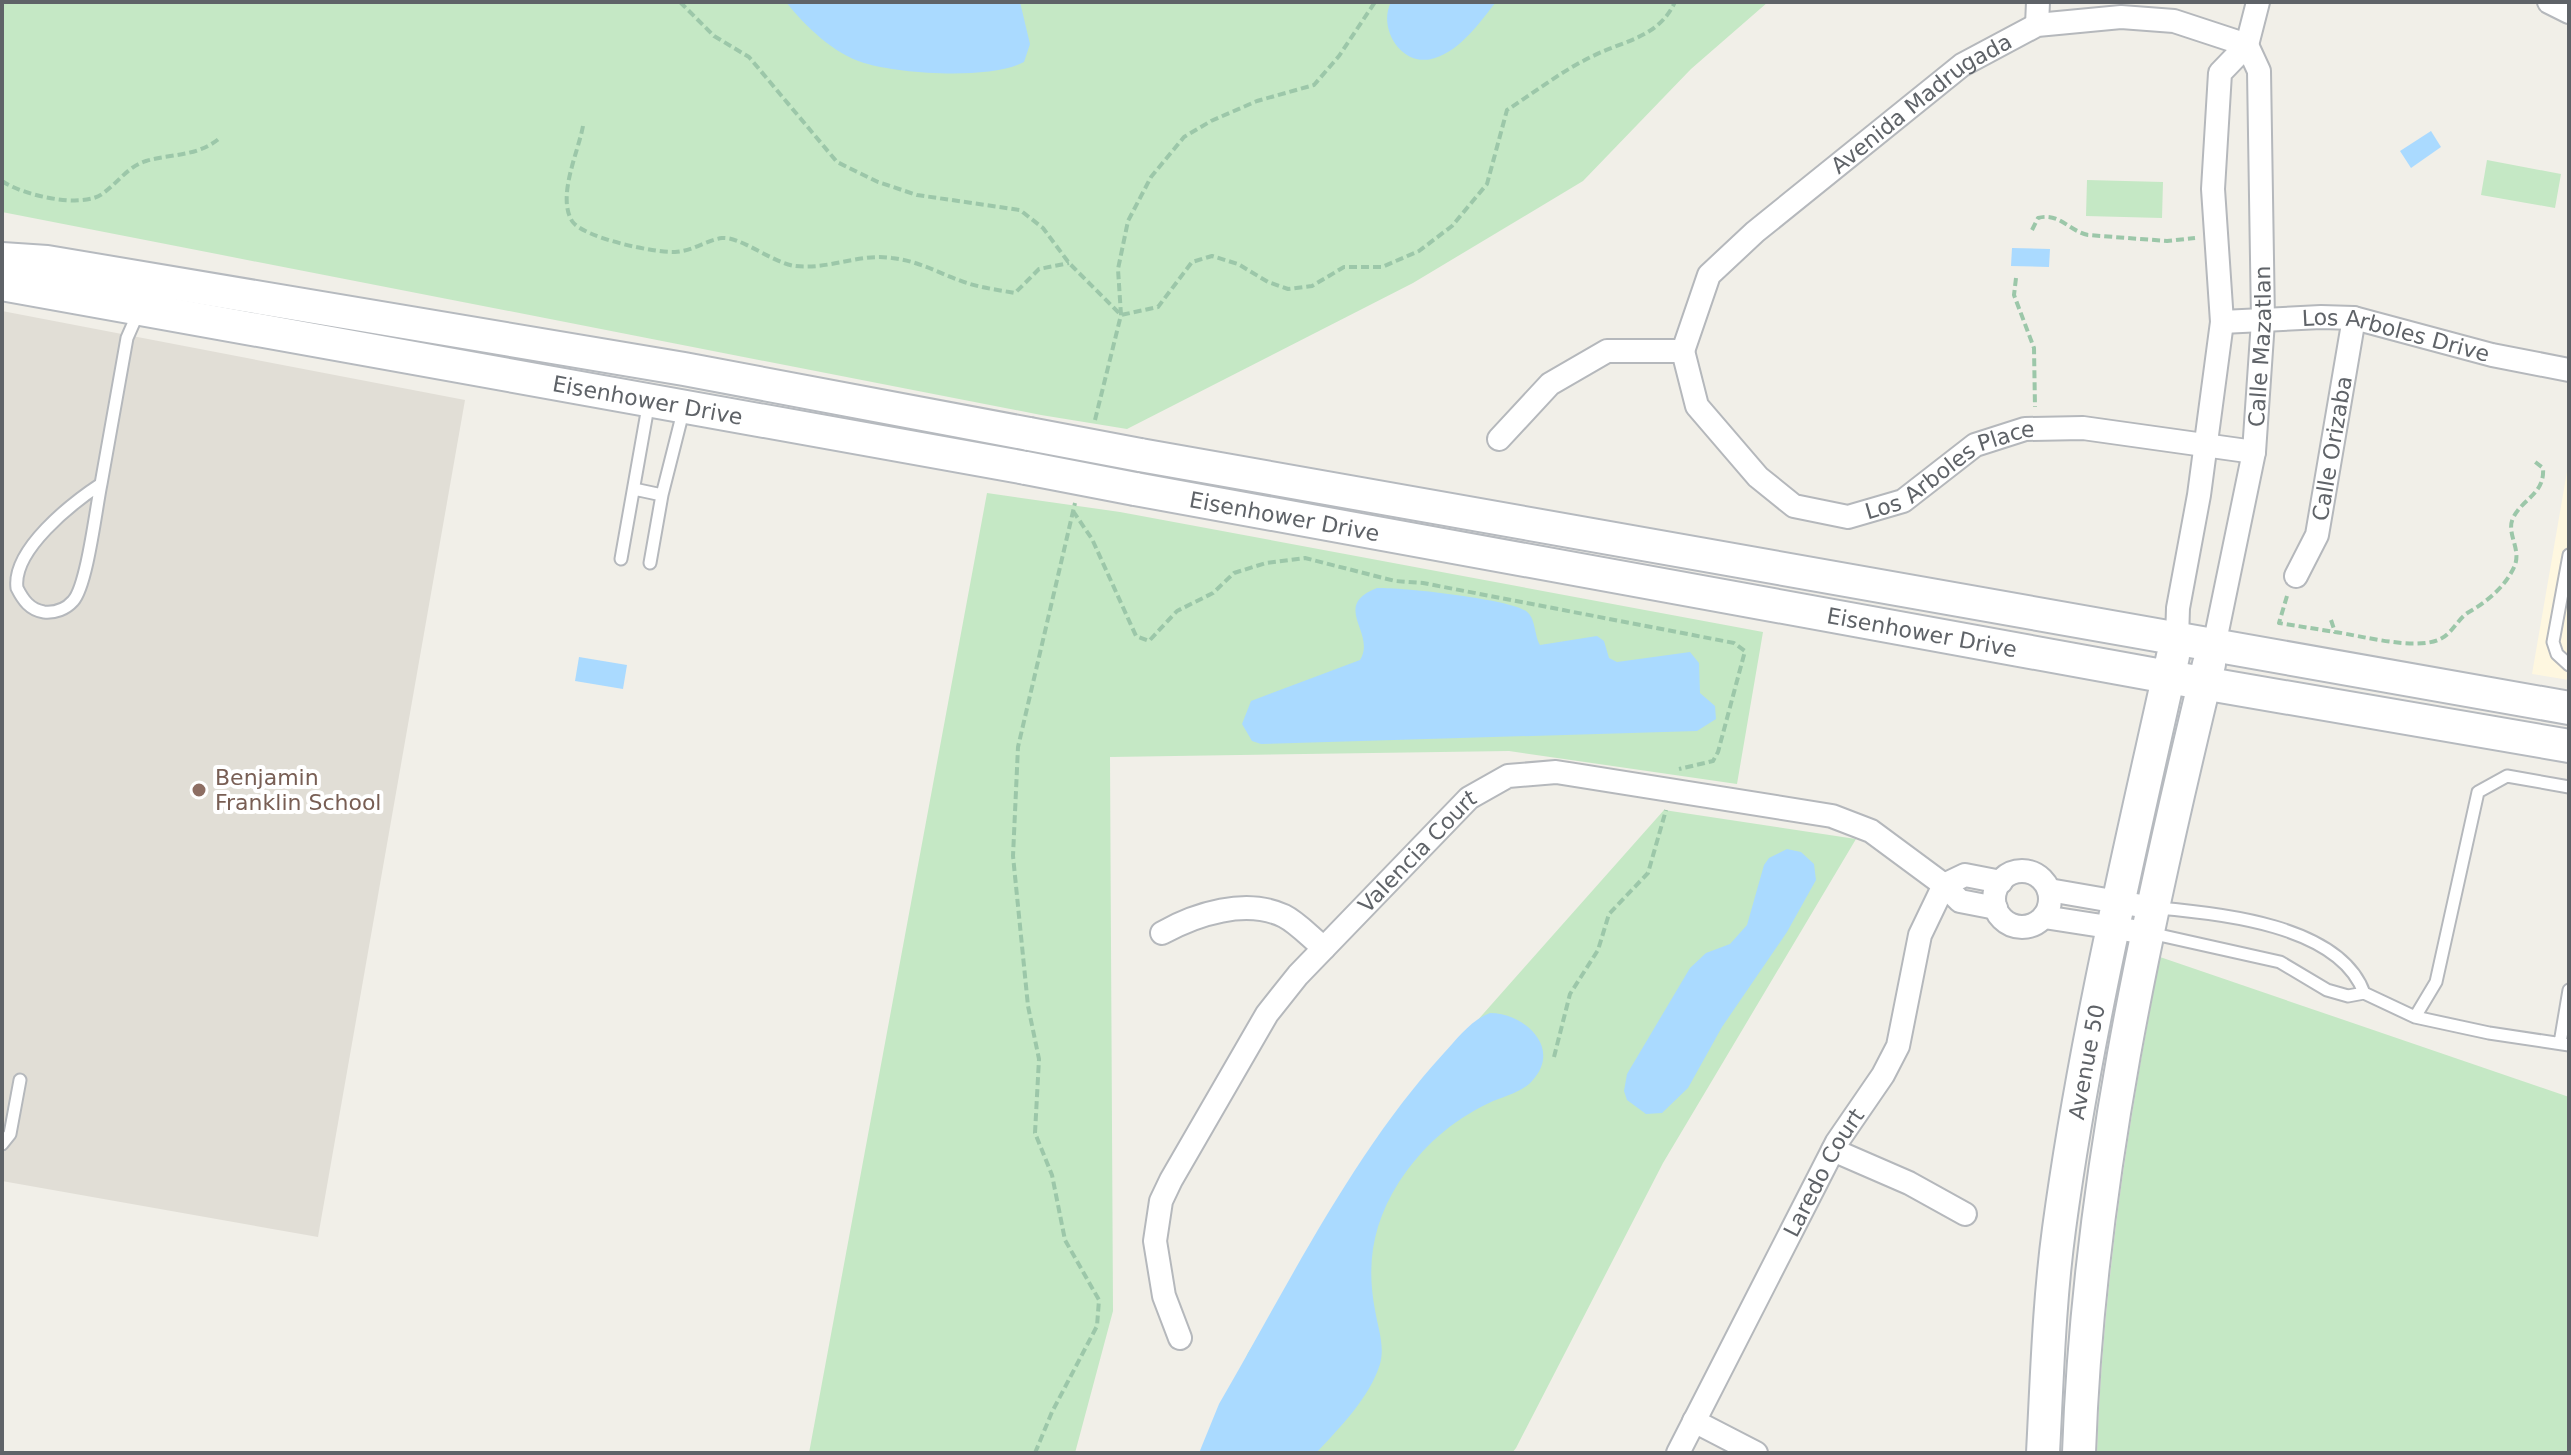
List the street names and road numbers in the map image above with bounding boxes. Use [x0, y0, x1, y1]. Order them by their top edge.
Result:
street label: Avenida Madrugada [1826, 28, 2016, 178]
street label: Calle Mazatlan [2243, 266, 2276, 428]
street label: Los Arboles Drive [2301, 304, 2492, 366]
street label: Eisenhower Drive [551, 371, 745, 429]
street label: Calle Orizaba [2307, 374, 2356, 523]
street label: Los Arboles Place [1862, 416, 2035, 524]
street label: Eisenhower Drive [1188, 487, 1382, 546]
street label: Eisenhower Drive [1825, 603, 2019, 662]
street label: Valencia Court [1353, 784, 1480, 917]
street label: Avenue 50 [2063, 1002, 2109, 1121]
street label: Laredo Court [1778, 1103, 1869, 1241]

